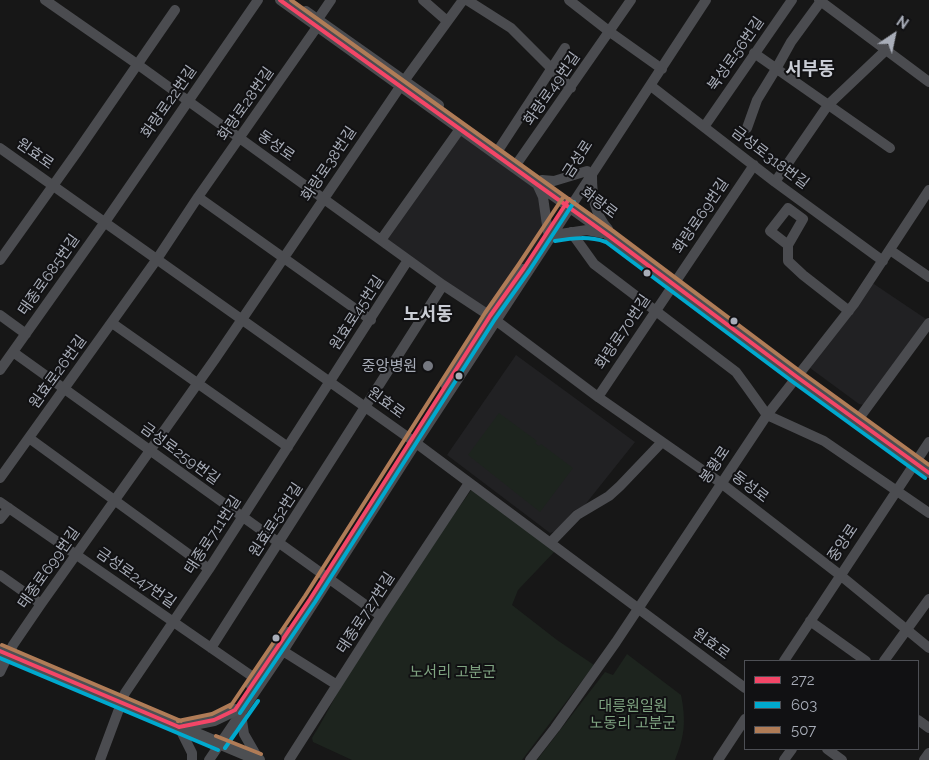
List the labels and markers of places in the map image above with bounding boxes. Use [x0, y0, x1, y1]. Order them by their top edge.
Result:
unlabelled marker [642, 268, 652, 278]
unlabelled marker [729, 316, 739, 326]
place label: 중앙병원 [362, 357, 417, 375]
marker: 중앙병원 [421, 359, 435, 373]
unlabelled marker [454, 371, 464, 381]
unlabelled marker [271, 633, 281, 643]

